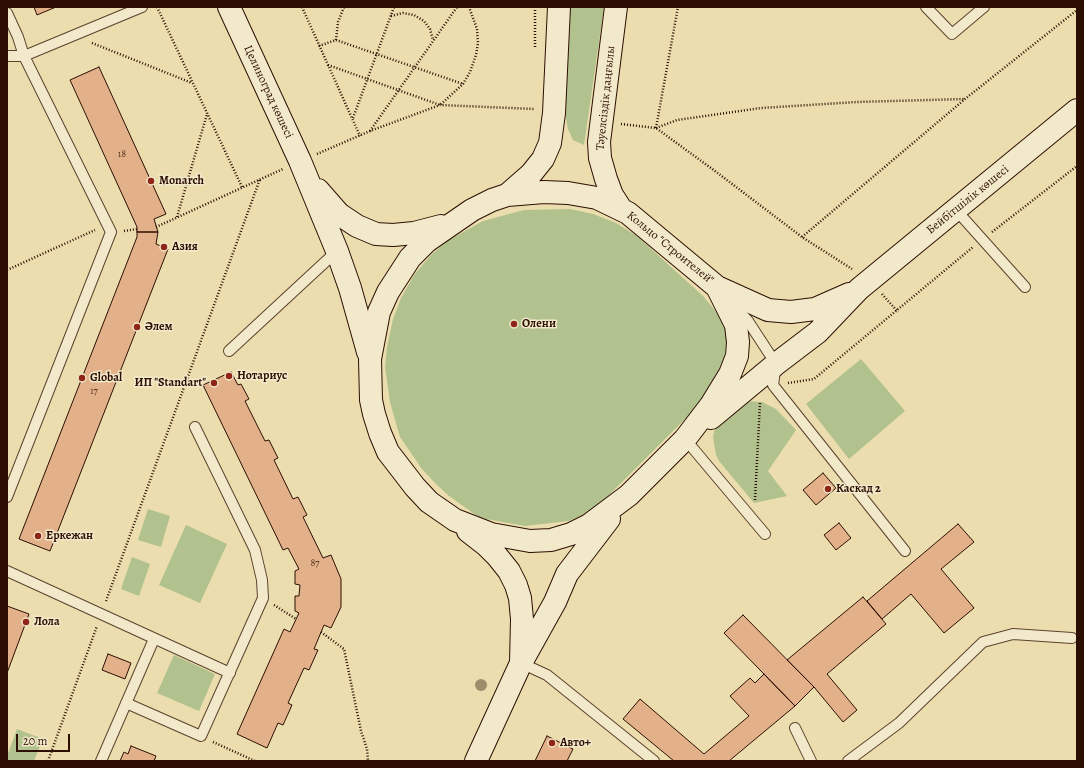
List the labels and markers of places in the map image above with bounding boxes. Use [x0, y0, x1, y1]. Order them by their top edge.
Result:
place label: Monarch [159, 174, 204, 188]
marker: Monarch [146, 176, 156, 186]
place label: Азия [172, 240, 198, 254]
marker: Азия [159, 242, 169, 252]
place label: Олени [522, 317, 556, 331]
marker: Олени [509, 319, 519, 329]
place label: Әлем [145, 320, 173, 334]
marker: Әлем [132, 322, 142, 332]
place label: Нотариус [237, 369, 287, 383]
place label: Global [90, 371, 122, 385]
marker: Нотариус [224, 371, 234, 381]
marker: Global [77, 373, 87, 383]
place label: ИП "Standart" [134, 376, 206, 390]
marker: ИП "Standart" [209, 378, 219, 388]
place label: Каскад 2 [836, 482, 881, 496]
marker: Каскад 2 [823, 484, 833, 494]
place label: Еркежан [46, 529, 93, 543]
marker: Еркежан [33, 531, 43, 541]
place label: Лола [34, 615, 60, 629]
marker: Лола [21, 617, 31, 627]
place label: Авто+ [560, 736, 591, 750]
marker: Авто+ [547, 738, 557, 748]

